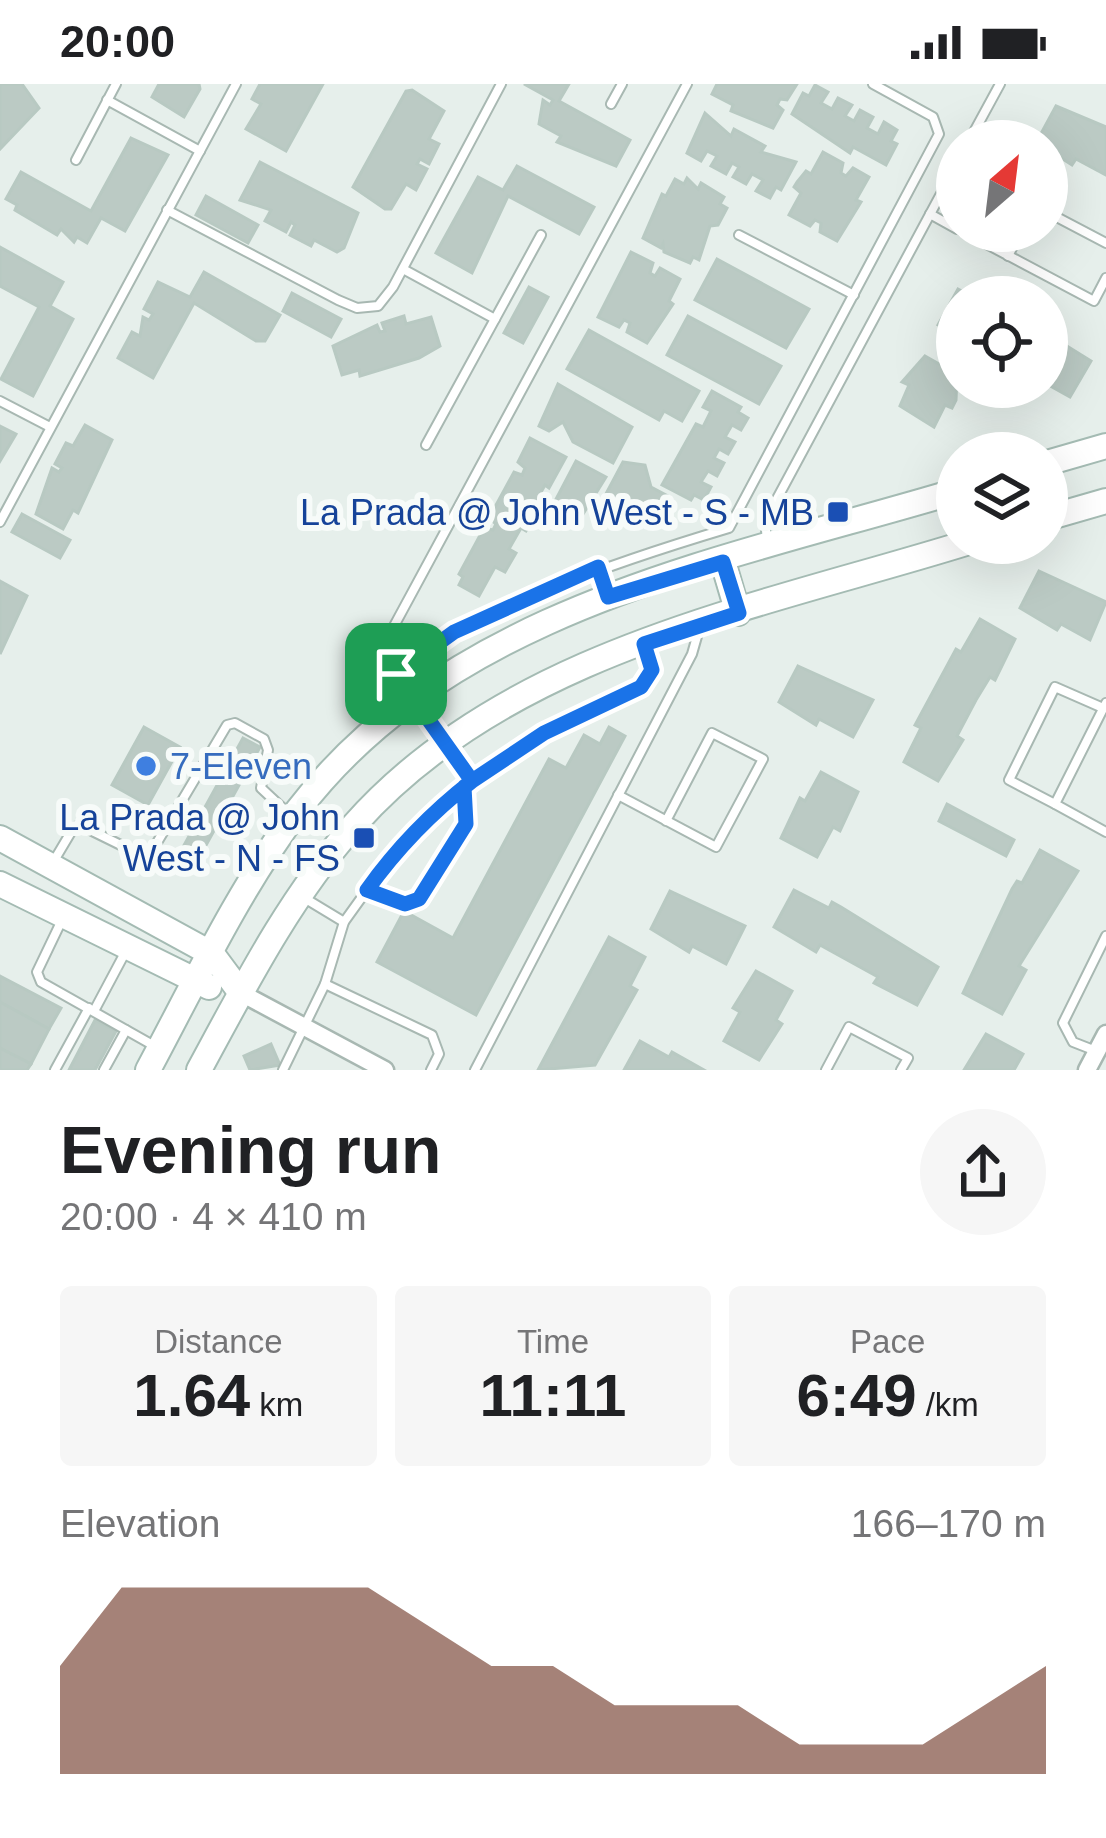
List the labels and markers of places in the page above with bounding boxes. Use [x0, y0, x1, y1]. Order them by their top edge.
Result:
place label: La Prada @ John West - S - MB [300, 492, 814, 533]
marker: La Prada @ John West - S - MB [825, 499, 851, 525]
pin [345, 623, 447, 725]
place label: 7-Eleven [170, 746, 312, 787]
marker: 7-Eleven [133, 753, 159, 779]
place label: La Prada @ John West - N - FS [59, 797, 340, 879]
marker: La Prada @ John West - N - FS [351, 825, 377, 851]

